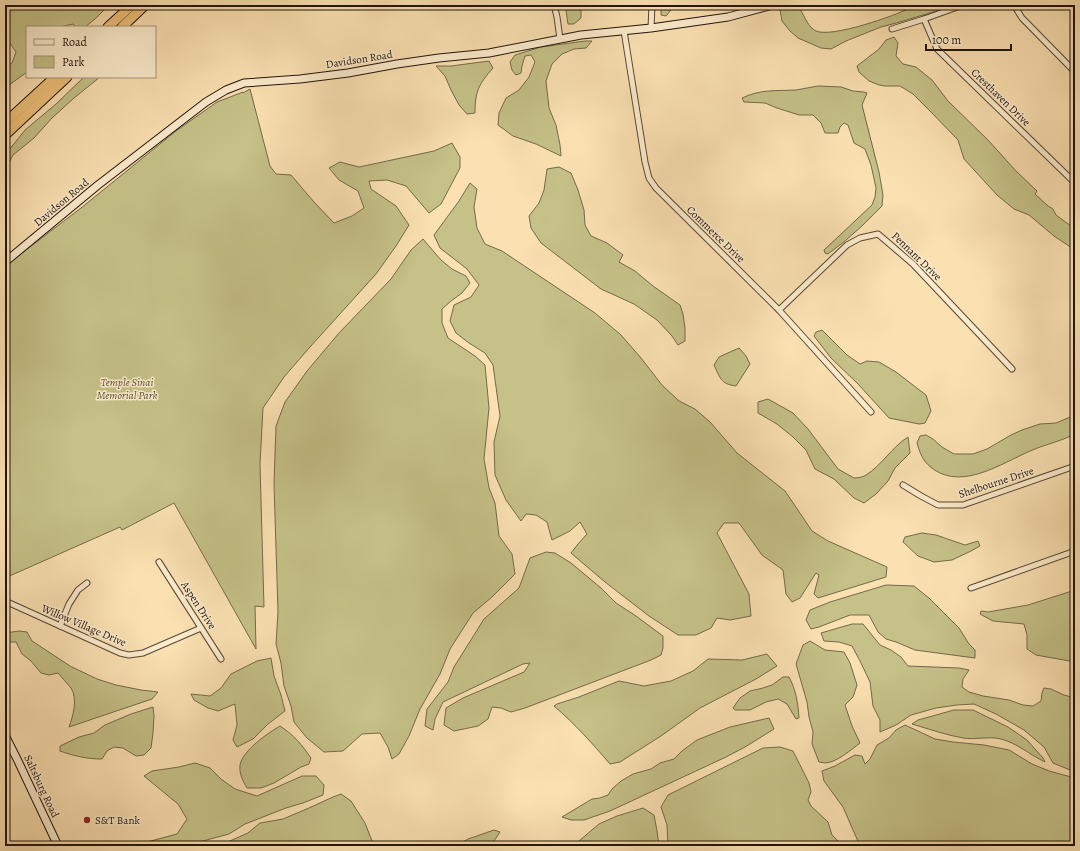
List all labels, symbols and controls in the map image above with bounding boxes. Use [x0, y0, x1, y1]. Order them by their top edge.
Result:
legend [26, 26, 156, 78]
scale bar [926, 26, 1011, 52]
text: 100 m [932, 32, 961, 48]
text: Road [62, 34, 88, 50]
street label: Davidson Road [325, 47, 394, 72]
text: Park [62, 54, 85, 70]
street label: Cresthaven Drive [968, 65, 1034, 130]
street label: Davidson Road [31, 175, 92, 230]
street label: Commerce Drive [683, 203, 748, 266]
street label: Pennant Drive [888, 229, 945, 284]
park label: Temple Sinai Memorial Park [97, 375, 157, 403]
street label: Shelbourne Drive [957, 463, 1036, 502]
street label: Aspen Drive [177, 578, 220, 632]
street label: Willow Village Drive [38, 600, 129, 650]
street label: Saltsburg Road [20, 752, 63, 820]
place label: S&T Bank [95, 813, 140, 828]
marker: S&T Bank [82, 815, 92, 825]

